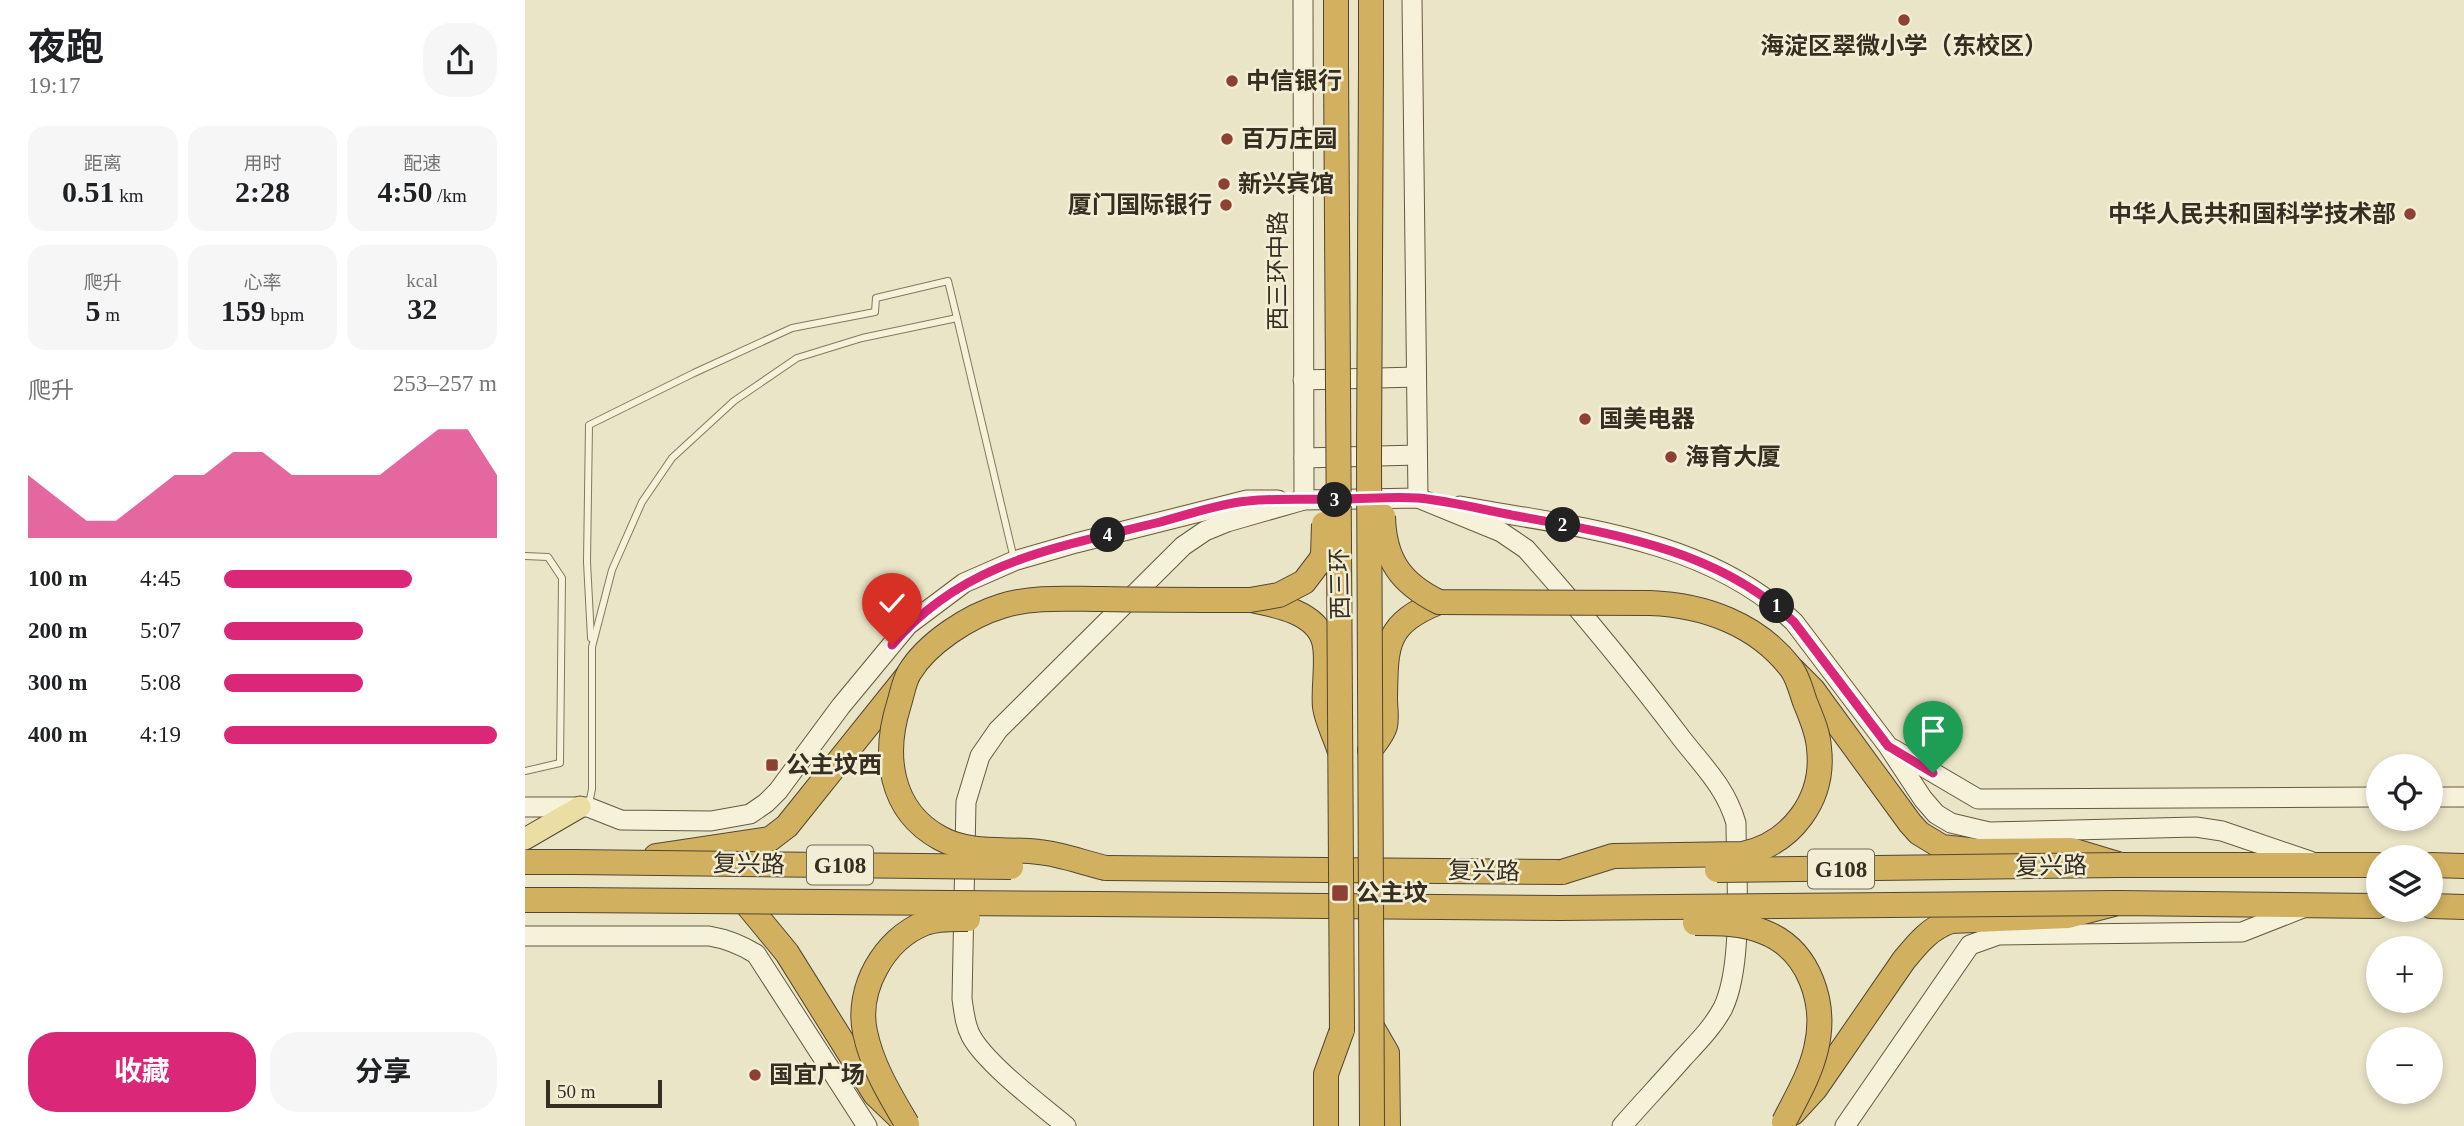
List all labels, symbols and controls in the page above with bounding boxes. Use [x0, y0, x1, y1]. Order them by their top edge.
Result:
marker: 海淀区翠微小学（东校区） [1896, 12, 1912, 28]
button: share [423, 23, 497, 97]
text: 夜跑 [28, 26, 104, 68]
place label: 海淀区翠微小学（东校区） [1760, 33, 2048, 59]
place label: 中信银行 [1246, 68, 1342, 94]
text: 19:17 [28, 73, 80, 98]
marker: 中信银行 [1224, 73, 1240, 89]
place label: 百万庄园 [1241, 126, 1337, 152]
marker: 百万庄园 [1219, 131, 1235, 147]
text: 距离 [84, 153, 122, 174]
text: 用时 [243, 153, 282, 174]
text: 配速 [403, 153, 441, 174]
place label: 新兴宾馆 [1238, 171, 1334, 197]
text: 0.51 [62, 175, 115, 208]
text: 2:28 [235, 175, 290, 208]
text: 4:50 [378, 175, 433, 208]
marker: 新兴宾馆 [1216, 176, 1232, 192]
text: km [115, 185, 144, 206]
text: /km [433, 185, 467, 206]
place label: 厦门国际银行 [1068, 192, 1212, 218]
marker: 厦门国际银行 [1218, 197, 1234, 213]
place label: 中华人民共和国科学技术部 [2108, 201, 2396, 227]
marker: 中华人民共和国科学技术部 [2402, 206, 2418, 222]
street label: 西三环中路 [1265, 211, 1291, 331]
text: kcal [406, 270, 438, 291]
text: 爬升 [84, 272, 122, 293]
text: 心率 [243, 272, 282, 293]
text: 32 [407, 292, 437, 325]
text: 5 [86, 294, 101, 327]
text: 159 [221, 294, 266, 327]
text: m [101, 304, 120, 325]
text: bpm [266, 304, 304, 325]
text: 253–257 m [393, 371, 497, 396]
text: 爬升 [28, 378, 74, 403]
place label: 国美电器 [1599, 406, 1695, 432]
marker: 国美电器 [1577, 411, 1593, 427]
place label: 海育大厦 [1685, 444, 1781, 470]
marker: 海育大厦 [1663, 449, 1679, 465]
pin: 3 [1317, 482, 1353, 518]
text: 3 [1330, 489, 1339, 510]
pin: 2 [1545, 508, 1581, 542]
text: 2 [1558, 514, 1567, 535]
pin: 4 [1091, 518, 1125, 552]
text: 4 [1103, 524, 1112, 545]
street label: 西三环 [1326, 548, 1354, 620]
text: 100 m [28, 566, 87, 591]
text: 4:45 [140, 566, 181, 591]
pin [862, 573, 922, 645]
icon: check [873, 584, 911, 622]
pin: 1 [1759, 588, 1795, 624]
text: 1 [1772, 595, 1781, 616]
text: 200 m [28, 618, 87, 643]
text: 5:07 [140, 618, 181, 643]
text: 300 m [28, 670, 87, 695]
text: 5:08 [140, 670, 181, 695]
pin [1903, 701, 1963, 773]
icon: arrive [1914, 712, 1952, 750]
text: 400 m [28, 722, 87, 747]
text: 4:19 [140, 722, 181, 747]
place label: 公主坟西 [786, 752, 882, 778]
map controls [2366, 754, 2443, 1104]
button: locate [2366, 754, 2443, 831]
marker: 公主坟西 [764, 757, 780, 773]
button: layers [2366, 845, 2443, 922]
road number: G108 [807, 846, 873, 884]
road number: G108 [1808, 849, 1874, 888]
street label: 复兴路 [713, 850, 785, 878]
street label: 复兴路 [2015, 852, 2087, 880]
street label: 复兴路 [1448, 857, 1520, 885]
place label: 公主坟 [1356, 880, 1428, 906]
marker: 公主坟 [1330, 883, 1350, 903]
button: + [2366, 936, 2443, 1013]
button: − [2366, 1027, 2443, 1104]
button: 收藏 [28, 1032, 256, 1112]
button: 分享 [270, 1032, 497, 1112]
place label: 国宜广场 [769, 1062, 865, 1088]
marker: 国宜广场 [747, 1067, 763, 1083]
scale bar [546, 1077, 661, 1109]
text: 50 m [557, 1081, 596, 1102]

